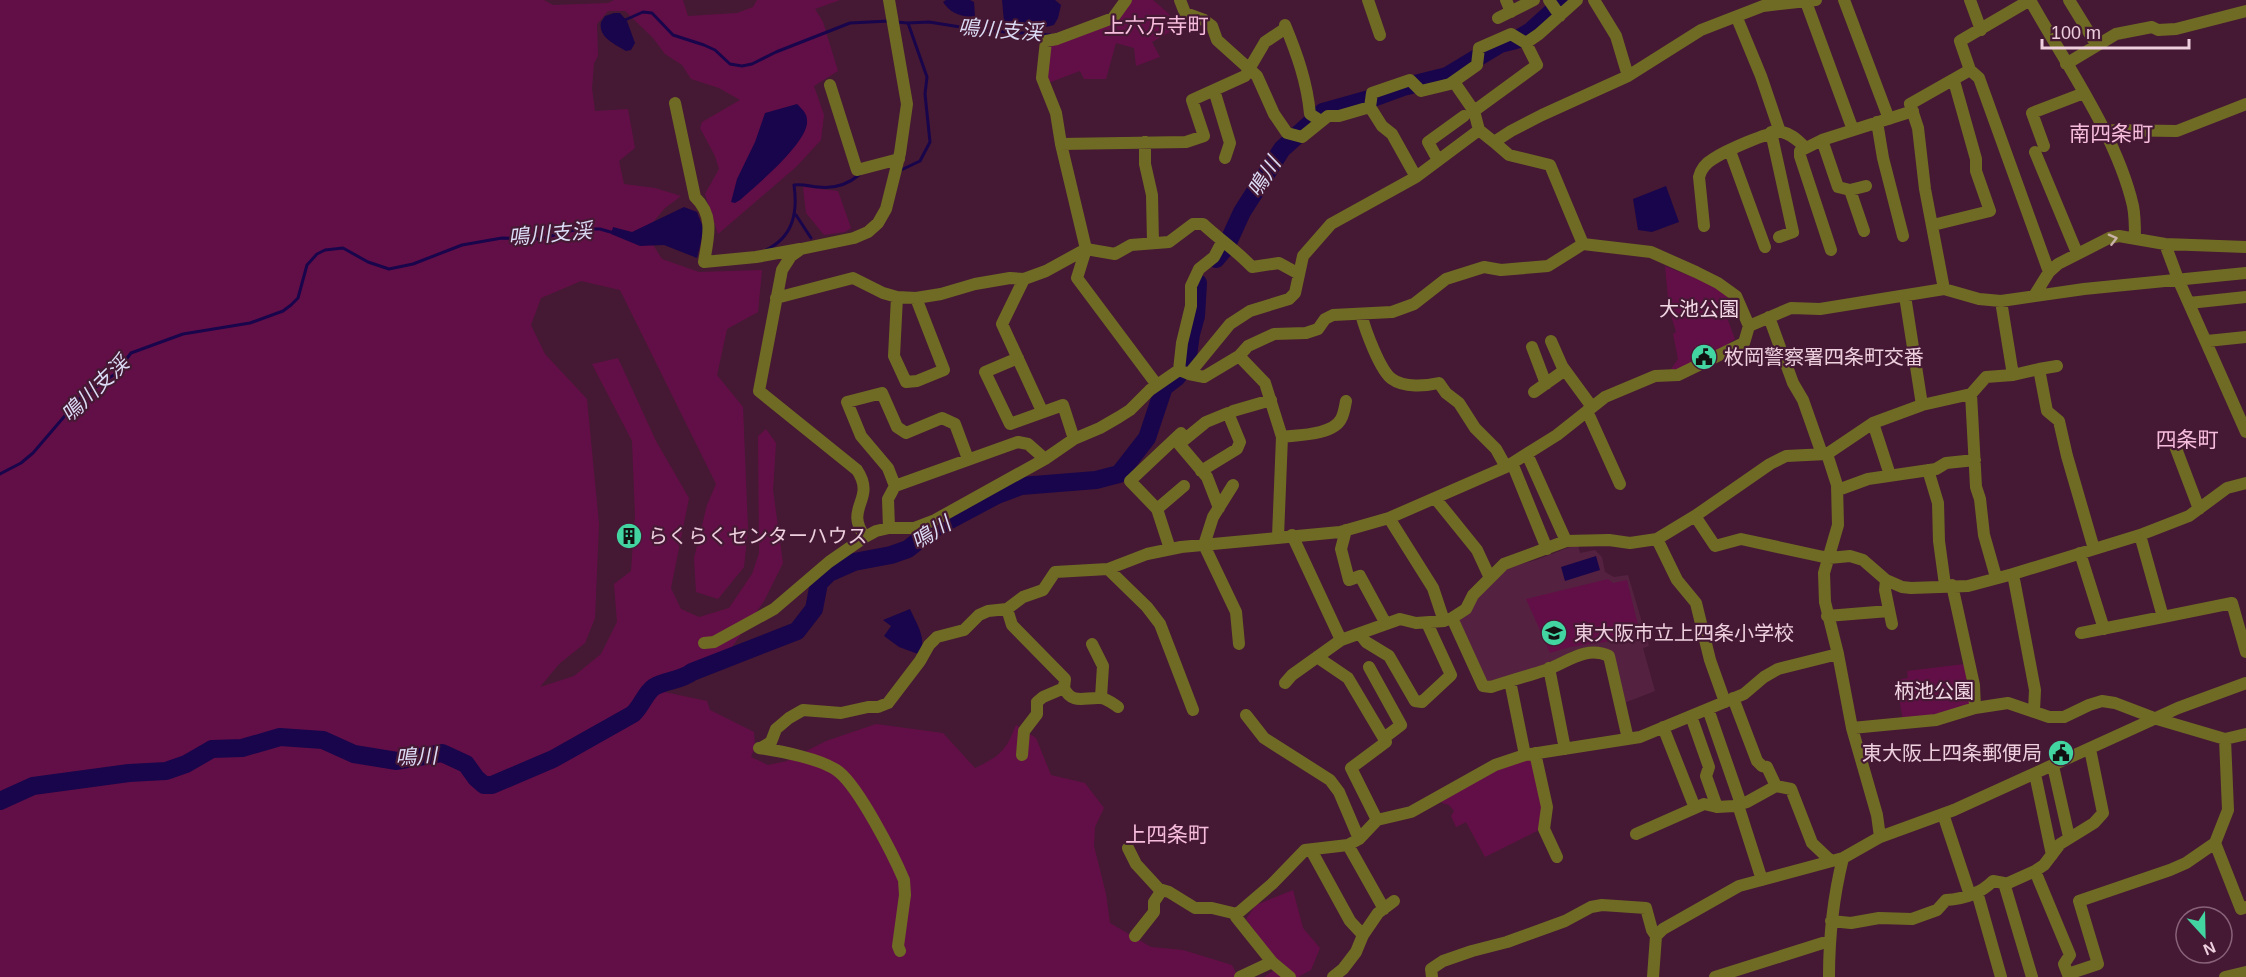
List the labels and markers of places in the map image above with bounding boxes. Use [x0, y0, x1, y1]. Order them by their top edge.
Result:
public building icon: 枚岡警察署四条町交番 [1689, 342, 1719, 372]
place label: 枚岡警察署四条町交番 [1724, 346, 1924, 368]
building icon: らくらくセンターハウス [614, 521, 644, 551]
place label: らくらくセンターハウス [648, 525, 868, 547]
school or university icon: 東大阪市立上四条小学校 [1539, 618, 1569, 648]
place label: 東大阪市立上四条小学校 [1574, 622, 1794, 644]
public building icon: 東大阪上四条郵便局 [2046, 738, 2076, 768]
place label: 東大阪上四条郵便局 [1862, 742, 2042, 764]

